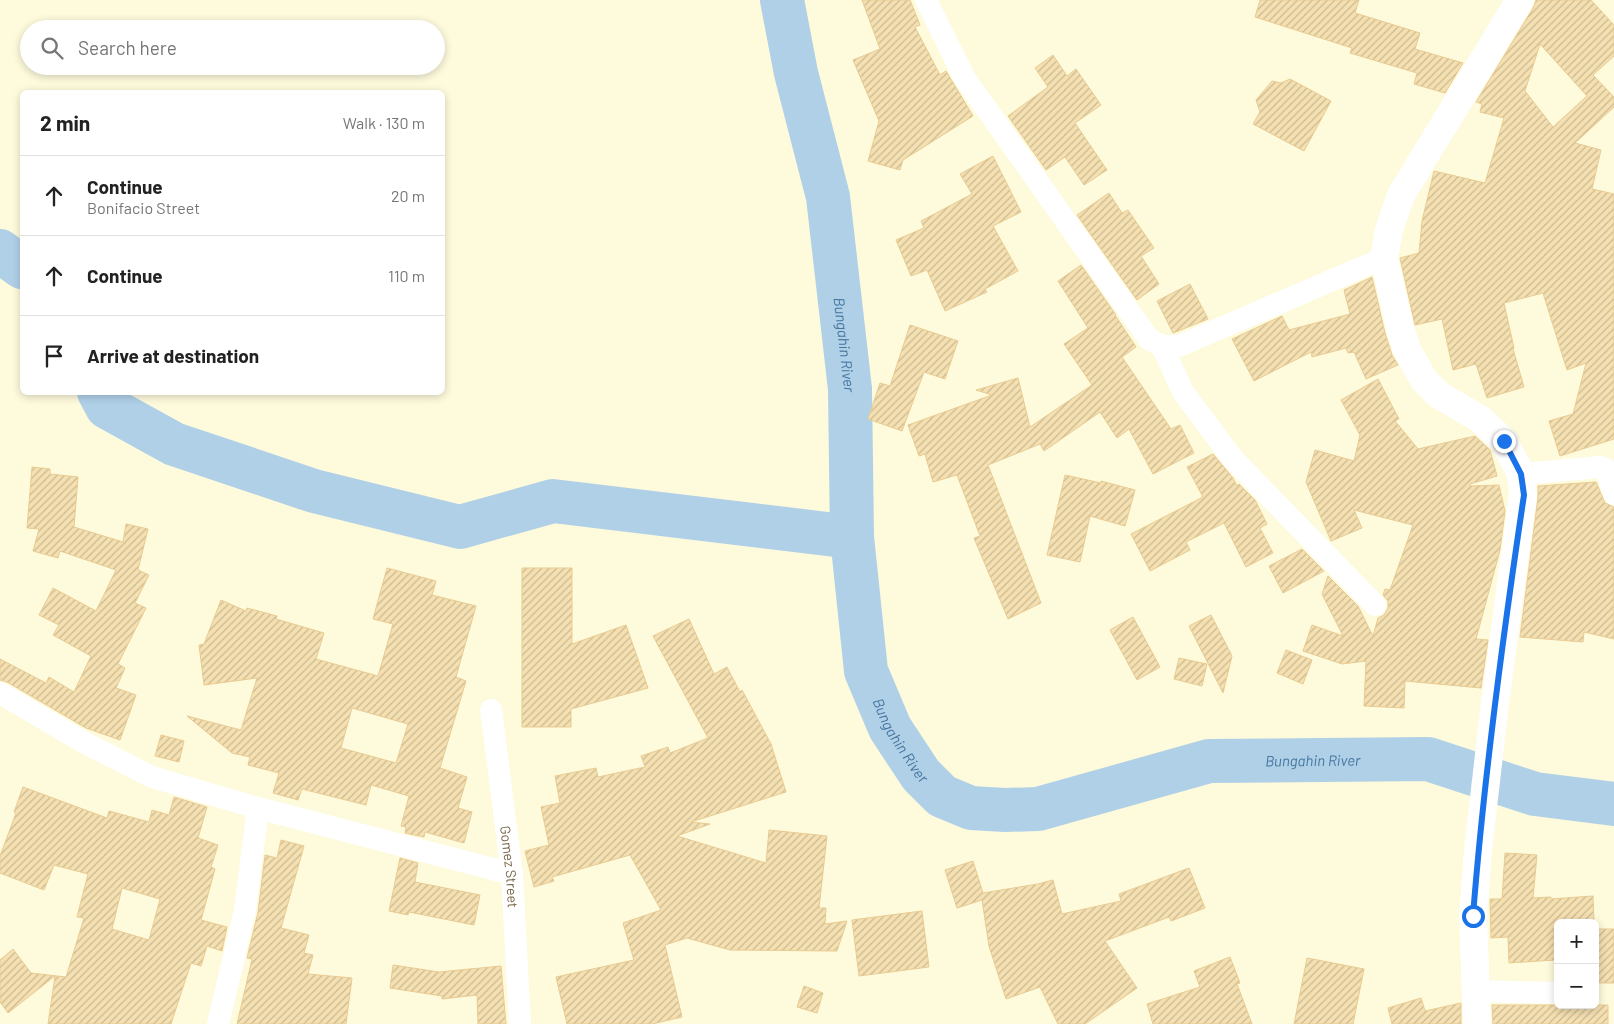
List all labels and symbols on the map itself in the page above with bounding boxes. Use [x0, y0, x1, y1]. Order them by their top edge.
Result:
water label: Bungahin River [831, 296, 859, 393]
route end [1493, 430, 1516, 453]
water label: Bungahin River [869, 695, 933, 787]
water label: Bungahin River [1265, 751, 1361, 769]
street label: Gomez Street [497, 825, 522, 908]
route start [1462, 905, 1485, 928]

